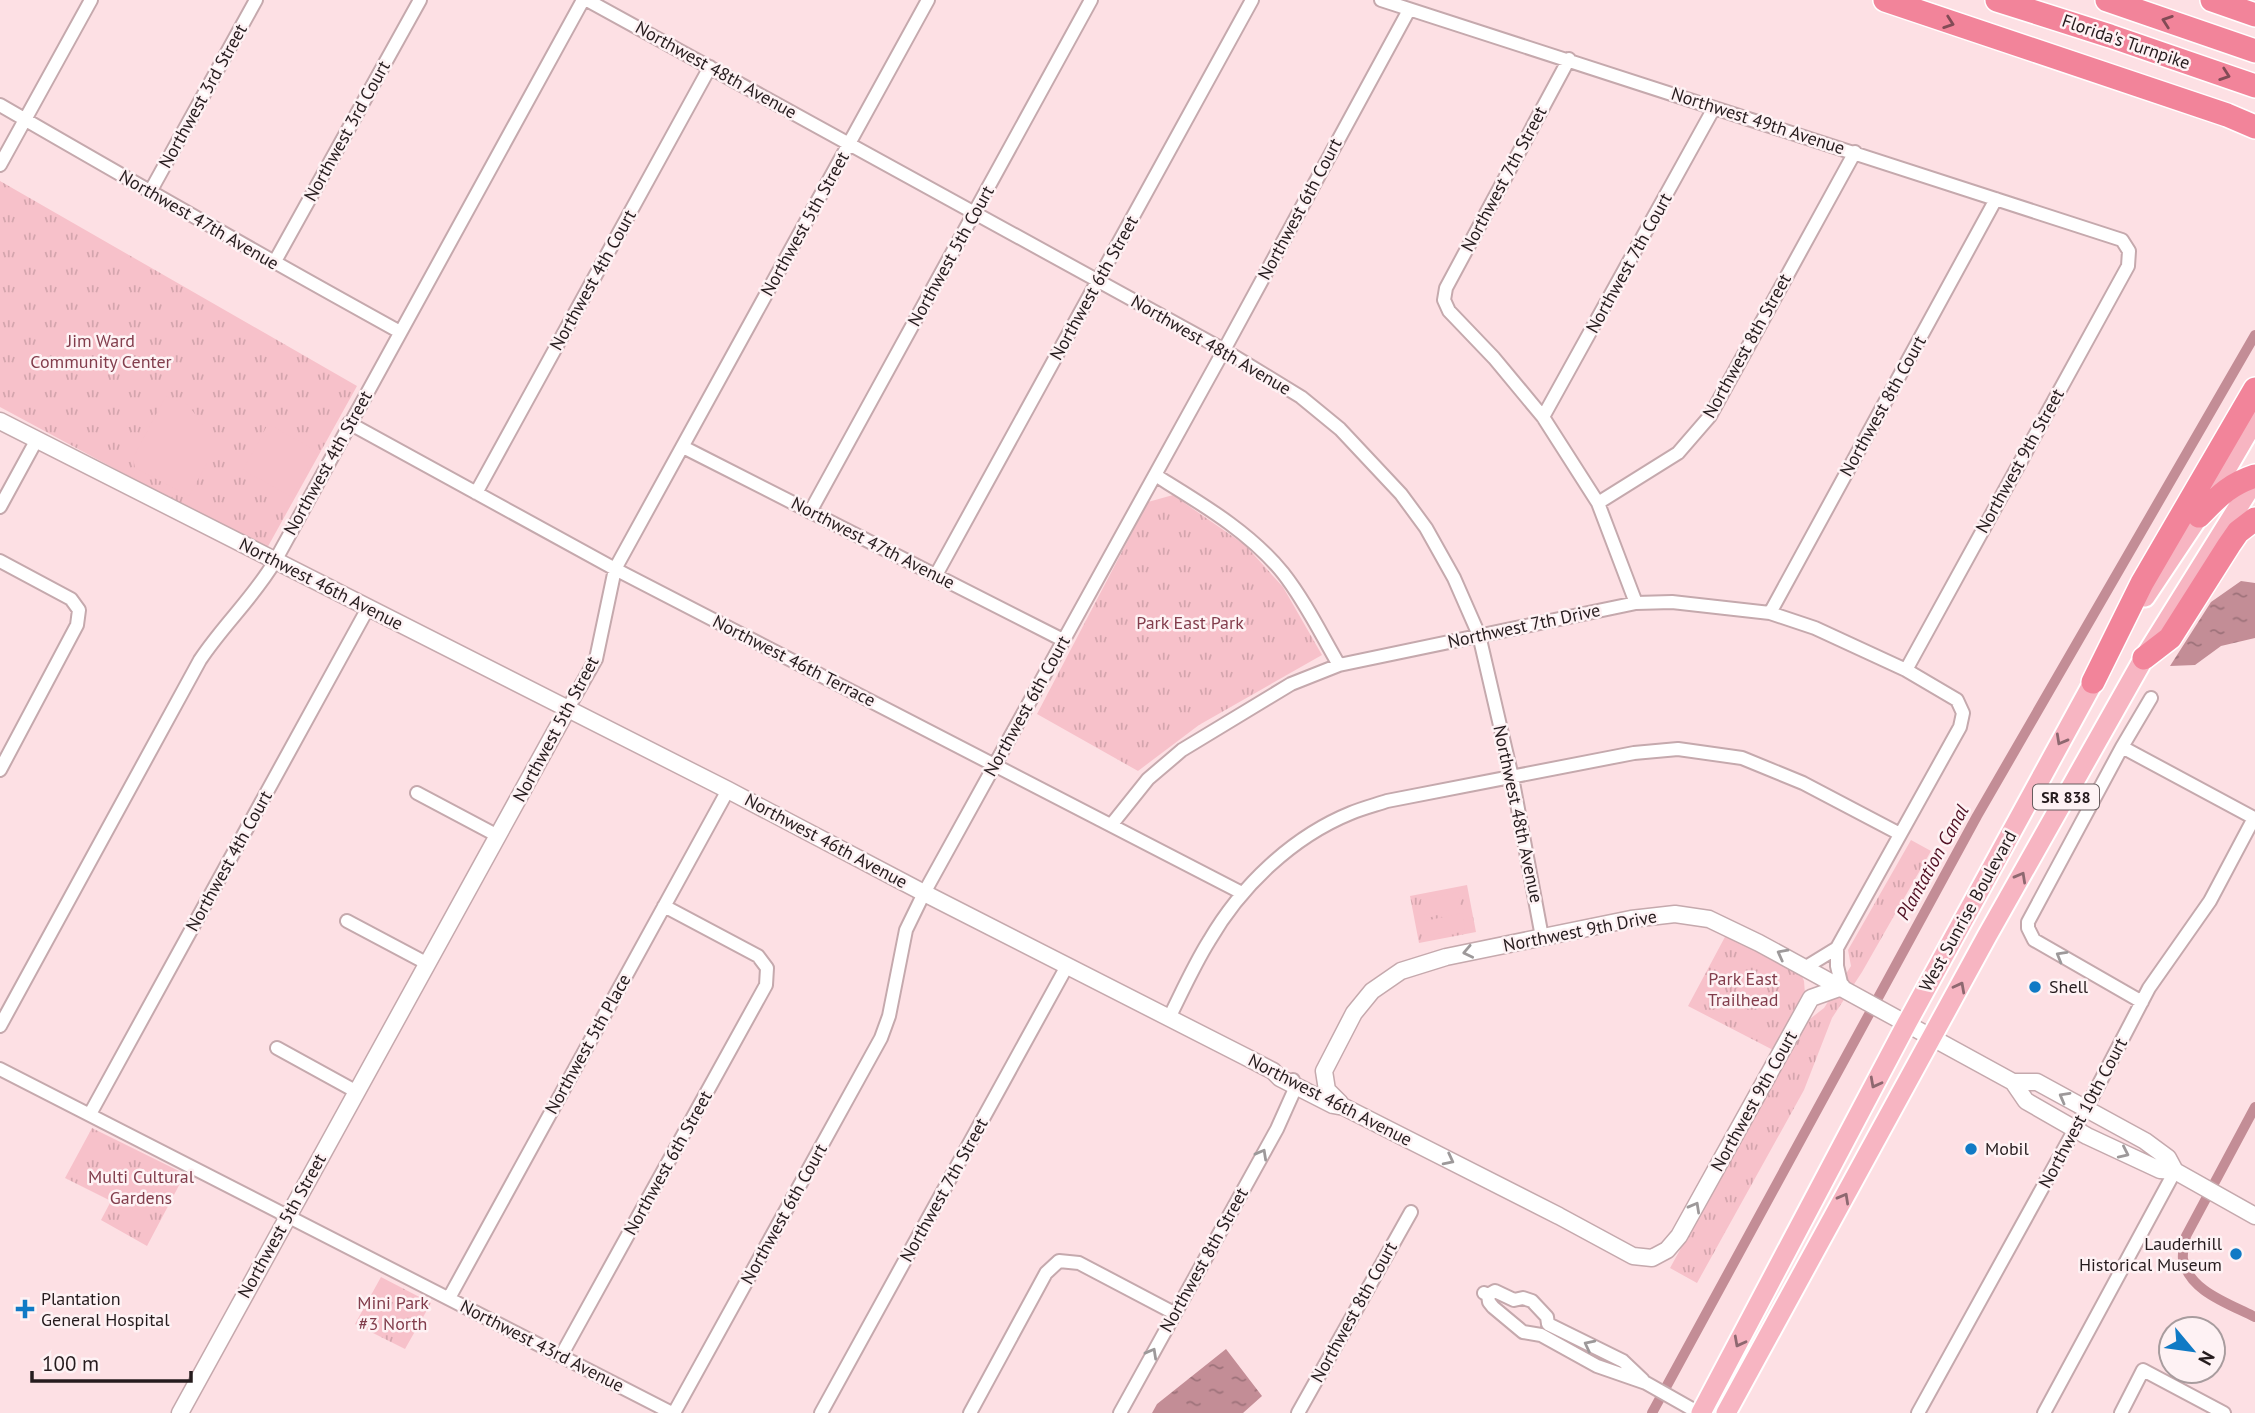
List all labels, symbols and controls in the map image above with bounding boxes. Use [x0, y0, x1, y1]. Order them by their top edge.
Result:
street label: Florida's Turnpike [2059, 9, 2193, 74]
one-way arrow [1943, 15, 1955, 29]
one-way arrow [2162, 15, 2174, 29]
street label: Northwest 48th Avenue [631, 16, 801, 124]
street label: Northwest 3rd Street [153, 20, 252, 172]
street label: Northwest 3rd Court [298, 56, 395, 205]
one-way arrow [2218, 67, 2231, 81]
street label: Northwest 49th Avenue [1669, 82, 1848, 159]
street label: Northwest 7th Street [1456, 102, 1552, 255]
street label: Northwest 6th Court [1252, 134, 1347, 284]
street label: Northwest 5th Street [755, 148, 854, 300]
street label: Northwest 47th Avenue [115, 164, 283, 275]
street label: Northwest 5th Court [902, 181, 999, 330]
street label: Northwest 7th Court [1580, 189, 1677, 337]
street label: Northwest 4th Court [544, 205, 641, 354]
street label: Northwest 6th Street [1044, 212, 1143, 364]
street label: Northwest 8th Street [1697, 270, 1796, 422]
street label: Northwest 48th Avenue [1127, 289, 1295, 400]
park label: Jim Ward Community Center [30, 329, 172, 373]
street label: Northwest 8th Court [1834, 331, 1931, 480]
street label: Northwest 9th Street [1970, 385, 2069, 537]
street label: Northwest 4th Street [278, 387, 377, 539]
street label: Northwest 47th Avenue [788, 491, 959, 594]
street label: Northwest 46th Avenue [235, 532, 407, 635]
street label: Northwest 7th Drive [1445, 598, 1602, 653]
street label: Northwest 46th Terrace [709, 610, 880, 712]
park label: Park East Park [1136, 611, 1244, 634]
street label: Northwest 6th Court [978, 631, 1075, 780]
street label: Northwest 5th Street [507, 652, 604, 805]
street label: Northwest 48th Avenue [1488, 723, 1549, 905]
one-way arrow [2056, 733, 2069, 745]
road number: SR 838 [2033, 784, 2099, 810]
street label: Northwest 4th Court [180, 786, 277, 935]
street label: Northwest 46th Avenue [741, 788, 912, 893]
water label: Plantation Canal [1890, 800, 1974, 924]
street label: West Sunrise Boulevard [1914, 826, 2021, 995]
one-way arrow [2013, 871, 2026, 884]
street label: Northwest 9th Drive [1501, 904, 1659, 957]
one-way arrow [1462, 944, 1474, 959]
one-way arrow [1776, 949, 1789, 963]
one-way arrow [2056, 951, 2069, 964]
park label: Park East Trailhead [1708, 967, 1778, 1011]
street label: Northwest 5th Place [540, 970, 636, 1118]
place label: Shell [2049, 975, 2089, 998]
marker: Shell [2027, 979, 2043, 995]
one-way arrow [1952, 982, 1965, 995]
street label: Northwest 9th Court [1705, 1026, 1802, 1175]
street label: Northwest 10th Court [2033, 1034, 2132, 1192]
street label: Northwest 46th Avenue [1244, 1048, 1416, 1151]
one-way arrow [1870, 1076, 1884, 1088]
street label: Northwest 6th Street [618, 1087, 717, 1239]
one-way arrow [2058, 1092, 2071, 1105]
street label: Northwest 7th Street [894, 1114, 993, 1266]
place label: Mobil [1985, 1137, 2029, 1160]
street label: Northwest 6th Court [735, 1139, 832, 1288]
marker: Mobil [1963, 1141, 1979, 1157]
one-way arrow [2117, 1145, 2129, 1159]
one-way arrow [1254, 1149, 1267, 1161]
street label: Northwest 5th Street [232, 1150, 331, 1302]
one-way arrow [1442, 1152, 1454, 1165]
park label: Multi Cultural Gardens [88, 1165, 195, 1209]
street label: Northwest 8th Street [1154, 1184, 1253, 1336]
one-way arrow [1836, 1193, 1849, 1205]
one-way arrow [1687, 1202, 1700, 1215]
place label: Lauderhill Historical Museum [2079, 1232, 2223, 1276]
street label: Northwest 8th Court [1305, 1237, 1402, 1386]
marker: Lauderhill Historical Museum [2228, 1246, 2244, 1262]
place label: Plantation General Hospital [41, 1287, 170, 1331]
park label: Mini Park #3 North [357, 1291, 429, 1335]
street label: Northwest 43rd Avenue [456, 1294, 628, 1397]
marker: Plantation General Hospital [15, 1299, 35, 1319]
north arrow [2157, 1315, 2227, 1385]
one-way arrow [1734, 1334, 1748, 1347]
scale bar [32, 1340, 191, 1384]
one-way arrow [1584, 1340, 1596, 1354]
text: N [2193, 1347, 2220, 1370]
one-way arrow [1144, 1348, 1158, 1360]
text: 100 m [42, 1350, 99, 1377]

